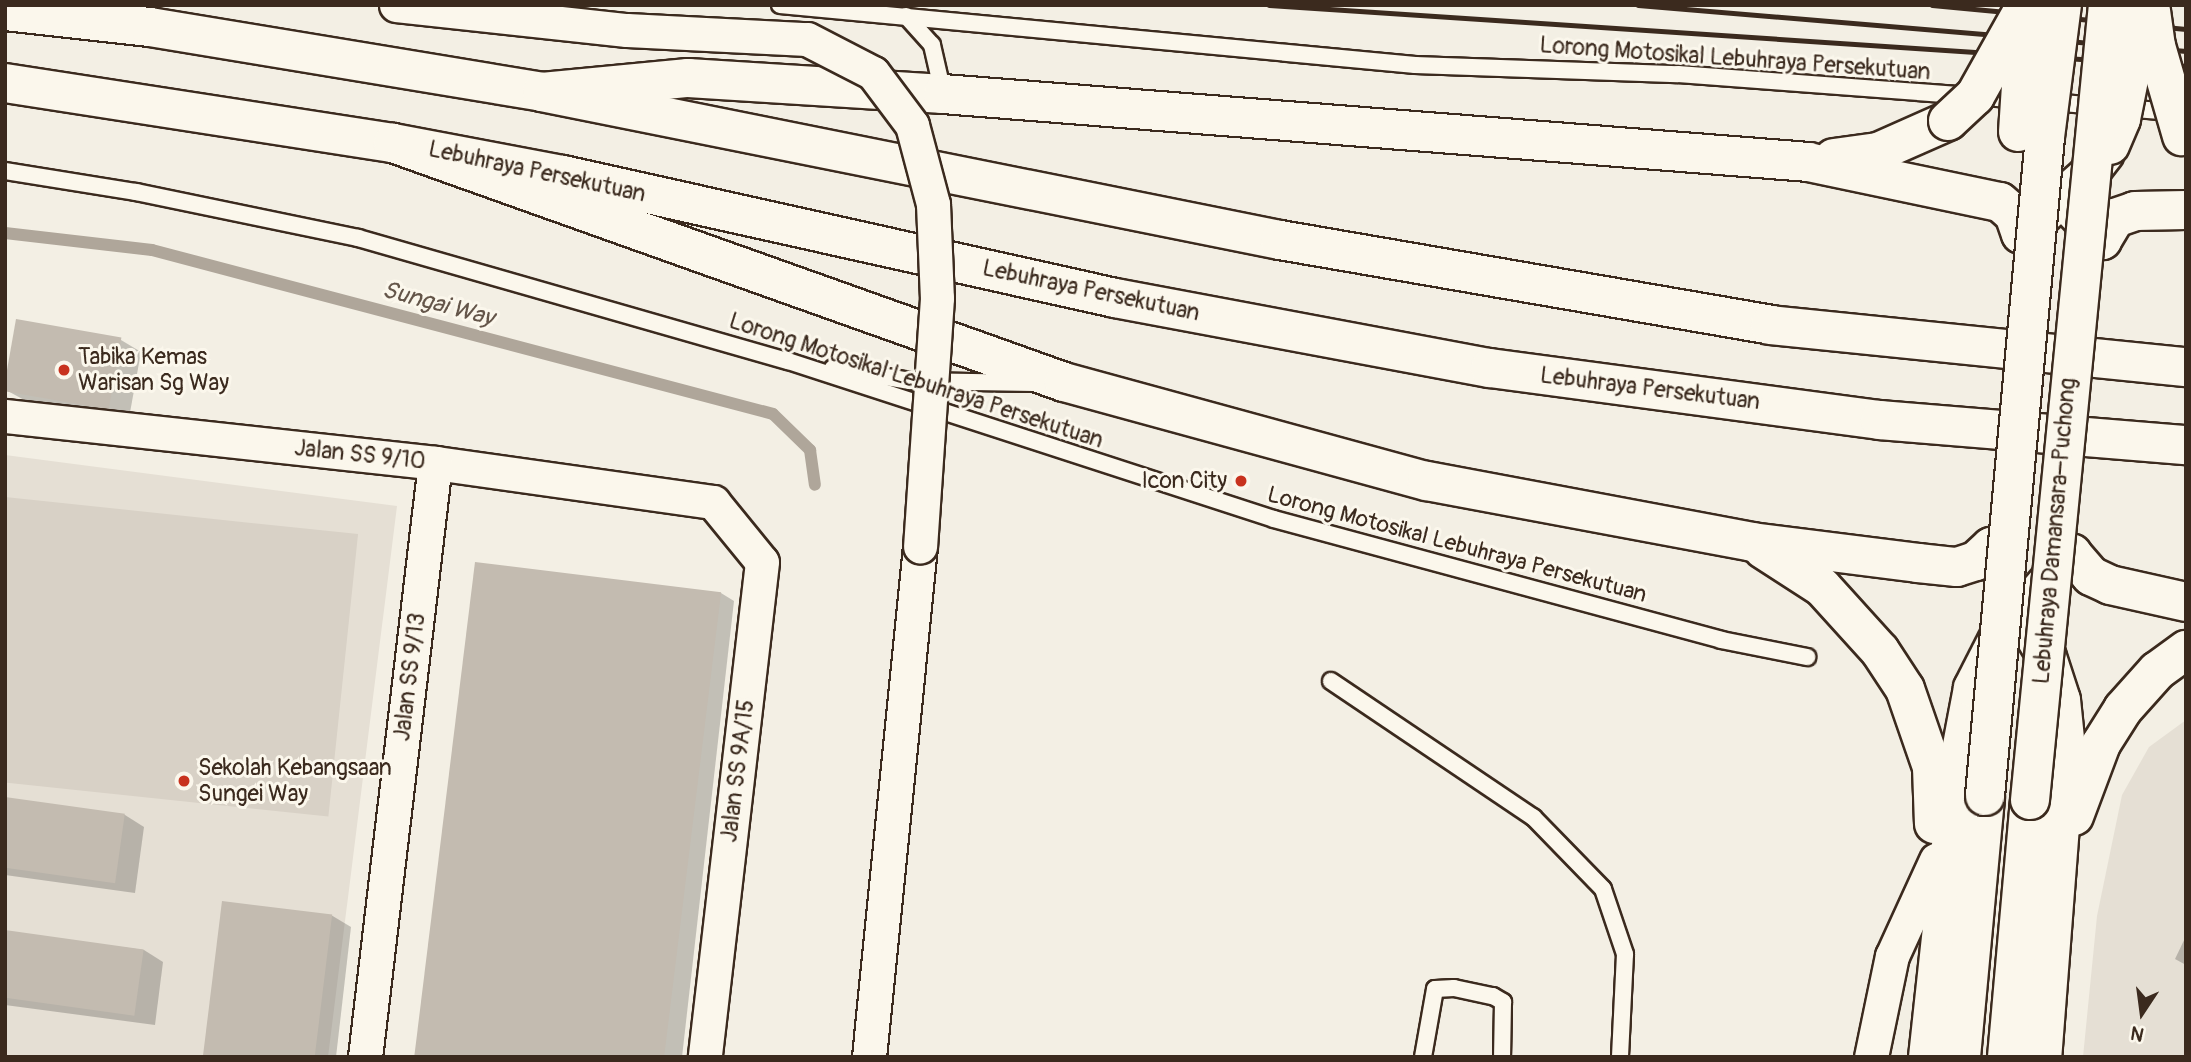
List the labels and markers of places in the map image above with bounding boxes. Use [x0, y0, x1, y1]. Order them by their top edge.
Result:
place label: Tabika Kemas Warisan Sg Way [78, 343, 229, 397]
marker: Tabika Kemas Warisan Sg Way [56, 362, 72, 378]
place label: Icon City [1141, 467, 1227, 495]
marker: Icon City [1233, 473, 1249, 489]
place label: Sekolah Kebangsaan Sungei Way [198, 754, 392, 808]
marker: Sekolah Kebangsaan Sungei Way [176, 773, 192, 789]

